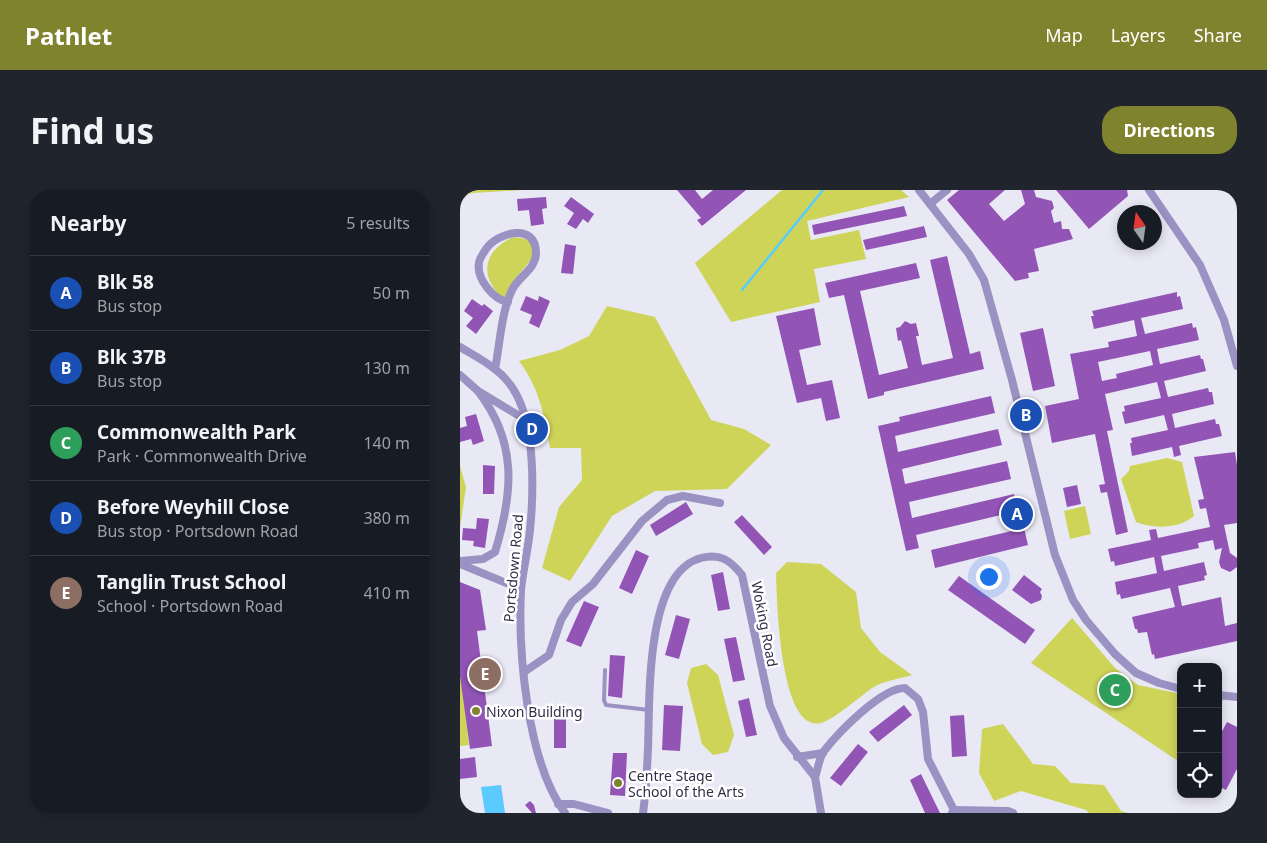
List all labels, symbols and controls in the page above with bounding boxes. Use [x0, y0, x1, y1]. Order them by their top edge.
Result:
text: Pathlet [25, 19, 112, 52]
text: Map [1045, 23, 1083, 47]
text: Layers [1111, 23, 1166, 47]
text: Share [1194, 23, 1242, 47]
button: Directions [1102, 106, 1237, 154]
text: Find us [30, 107, 154, 154]
north arrow [1117, 205, 1162, 250]
text: Nearby [50, 209, 126, 237]
text: 5 results [346, 212, 410, 234]
text: Blk 58 [97, 269, 154, 295]
text: A [60, 282, 72, 304]
text: 50 m [373, 282, 410, 304]
text: Bus stop [97, 295, 162, 317]
text: Blk 37B [97, 344, 166, 370]
text: B [61, 357, 71, 379]
text: 130 m [363, 357, 410, 379]
text: Bus stop [97, 370, 162, 392]
pin: B [1010, 396, 1042, 434]
pin: D [516, 410, 548, 448]
text: Commonwealth Park [97, 419, 296, 445]
text: C [61, 432, 71, 454]
text: 140 m [363, 432, 410, 454]
text: Park · Commonwealth Drive [97, 445, 307, 467]
text: Before Weyhill Close [97, 494, 289, 520]
pin: A [1001, 495, 1033, 533]
text: D [60, 507, 72, 529]
text: 380 m [363, 507, 410, 529]
street label: Portsdown Road [499, 513, 527, 623]
text: Bus stop · Portsdown Road [97, 520, 298, 542]
your location [976, 564, 1002, 590]
text: Tanglin Trust School [97, 569, 286, 595]
street label: Woking Road [747, 580, 783, 668]
text: E [62, 582, 70, 604]
text: 410 m [363, 582, 410, 604]
text: School · Portsdown Road [97, 595, 283, 617]
pin: E [469, 655, 501, 693]
map controls [1177, 663, 1222, 798]
button: + [1177, 663, 1222, 708]
pin: C [1099, 671, 1131, 709]
place label: Nixon Building [486, 702, 583, 721]
marker: Nixon Building [470, 705, 482, 717]
button: − [1177, 708, 1222, 753]
button: locate [1177, 753, 1222, 798]
place label: Centre Stage School of the Arts [628, 766, 744, 801]
marker: Centre Stage School of the Arts [612, 777, 624, 789]

